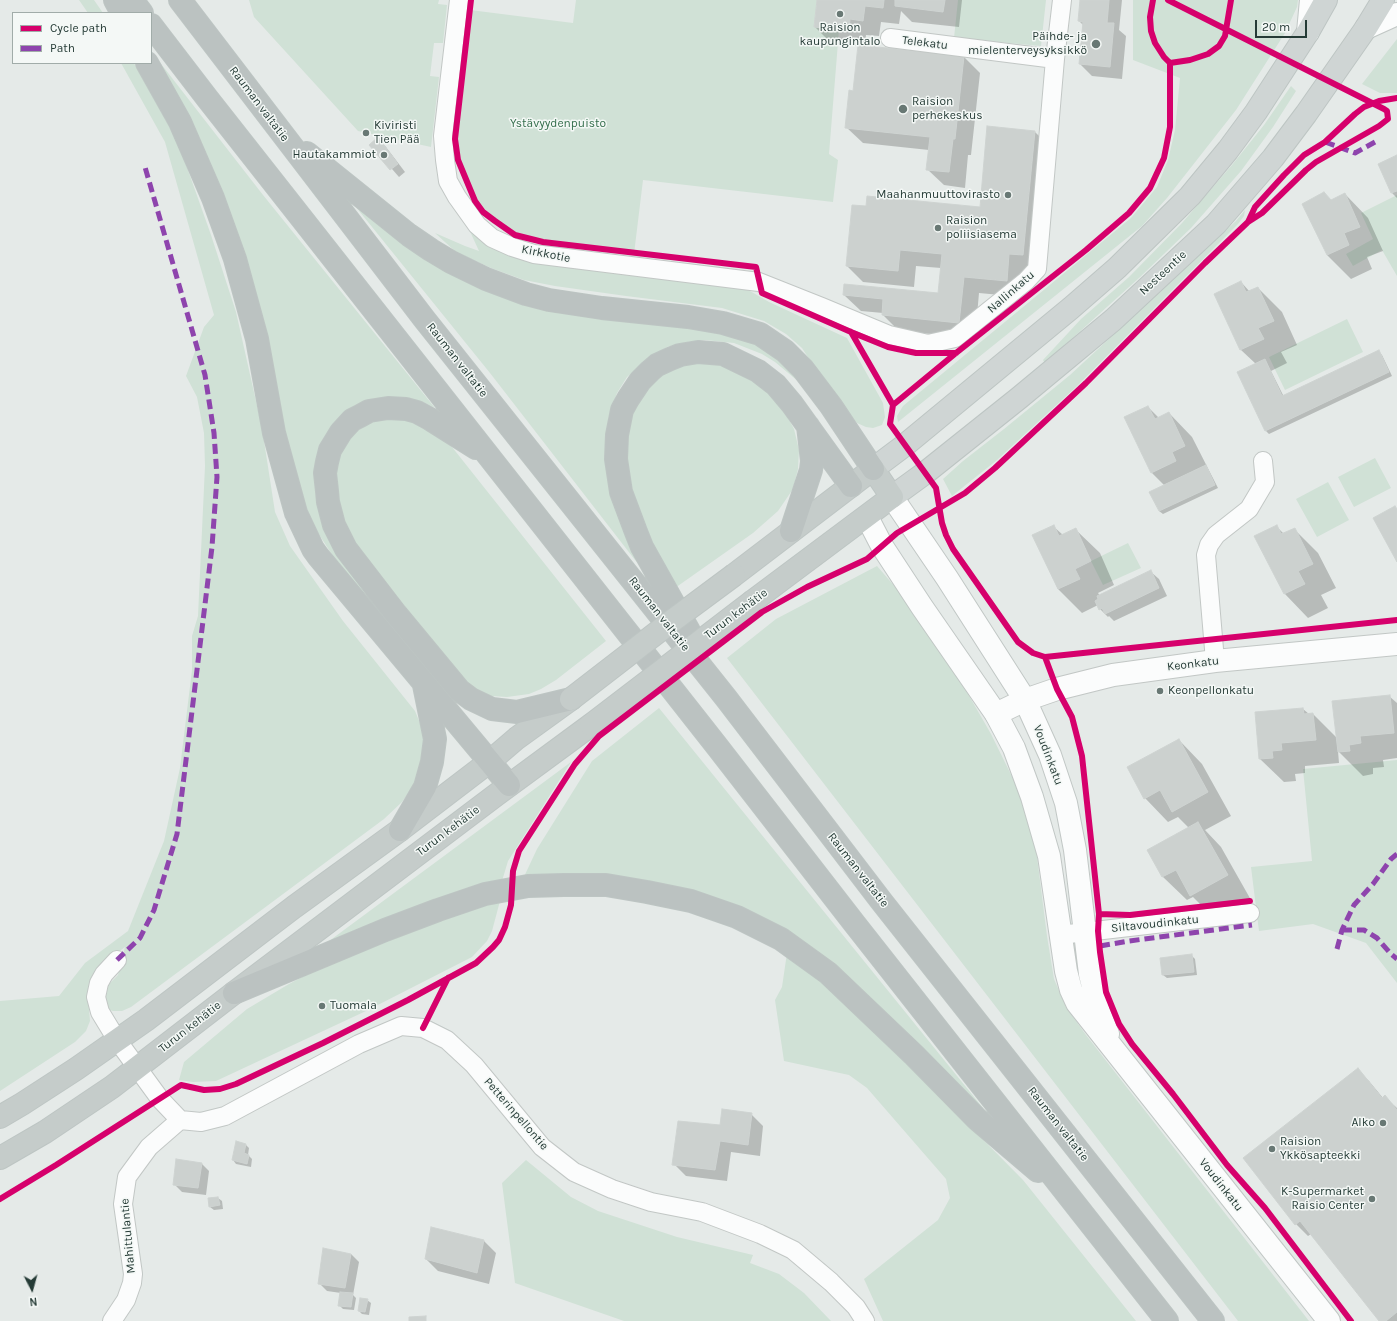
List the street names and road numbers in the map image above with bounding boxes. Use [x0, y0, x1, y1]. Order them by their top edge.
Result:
street label: Telekatu [901, 33, 949, 53]
street label: Rauman valtatie [226, 64, 292, 144]
street label: Kirkkotie [520, 242, 572, 266]
street label: Nesteentie [1137, 248, 1189, 298]
street label: Nallinkatu [985, 268, 1037, 316]
street label: Rauman valtatie [423, 320, 491, 400]
street label: Rauman valtatie [625, 574, 693, 654]
street label: Turun kehätie [702, 586, 770, 642]
street label: Keonkatu [1166, 654, 1220, 674]
street label: Voudinkatu [1030, 723, 1066, 787]
street label: Turun kehätie [414, 803, 482, 859]
street label: Rauman valtatie [824, 830, 892, 910]
street label: Siltavoudinkatu [1110, 912, 1200, 936]
street label: Turun kehätie [156, 998, 224, 1056]
street label: Petterinpellontie [481, 1075, 551, 1153]
street label: Rauman valtatie [1024, 1084, 1092, 1164]
street label: Voudinkatu [1196, 1156, 1246, 1214]
street label: Mahittulantie [118, 1198, 138, 1274]

